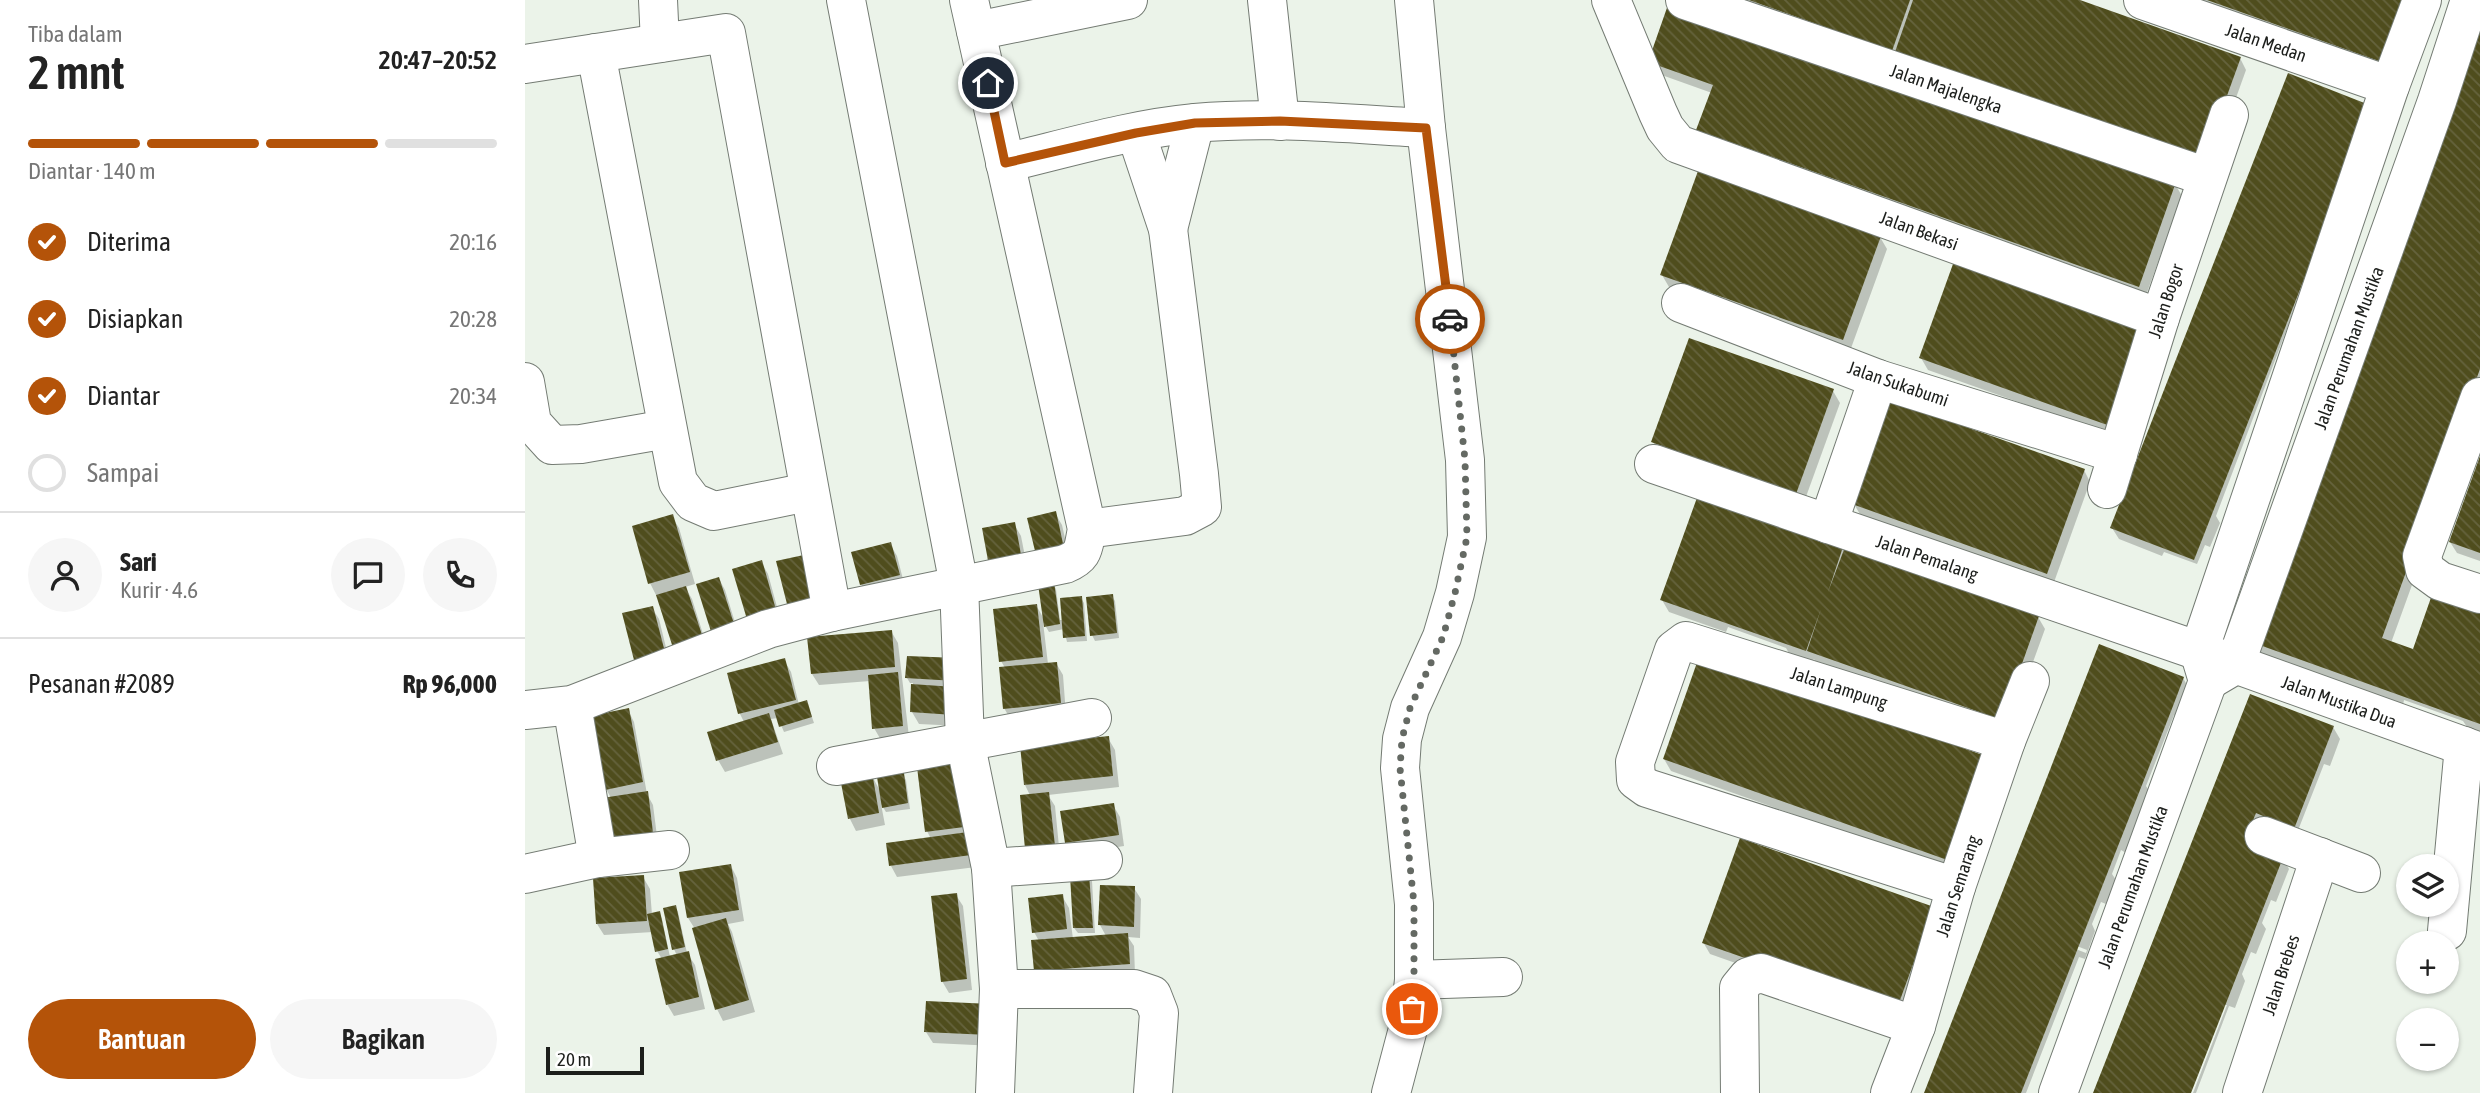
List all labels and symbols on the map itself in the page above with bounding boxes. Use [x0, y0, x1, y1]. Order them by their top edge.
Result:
street label: Jalan Medan [2223, 19, 2309, 66]
pin [958, 53, 1018, 113]
street label: Jalan Majalengka [1887, 60, 2005, 117]
street label: Jalan Bekasi [1877, 207, 1961, 254]
street label: Jalan Bogor [2144, 261, 2188, 341]
street label: Jalan Perumahan Mustika [2309, 264, 2388, 432]
courier [1415, 284, 1485, 354]
street label: Jalan Sukabumi [1845, 356, 1951, 411]
street label: Jalan Pemalang [1874, 530, 1981, 585]
street label: Jalan Lampung [1788, 662, 1890, 713]
street label: Jalan Mustika Dua [2279, 671, 2400, 732]
street label: Jalan Perumahan Mustika [2093, 803, 2172, 971]
street label: Jalan Semarang [1931, 832, 1984, 939]
street label: Jalan Brebes [2258, 932, 2303, 1018]
pin [1382, 979, 1442, 1039]
scale bar [546, 1044, 644, 1076]

